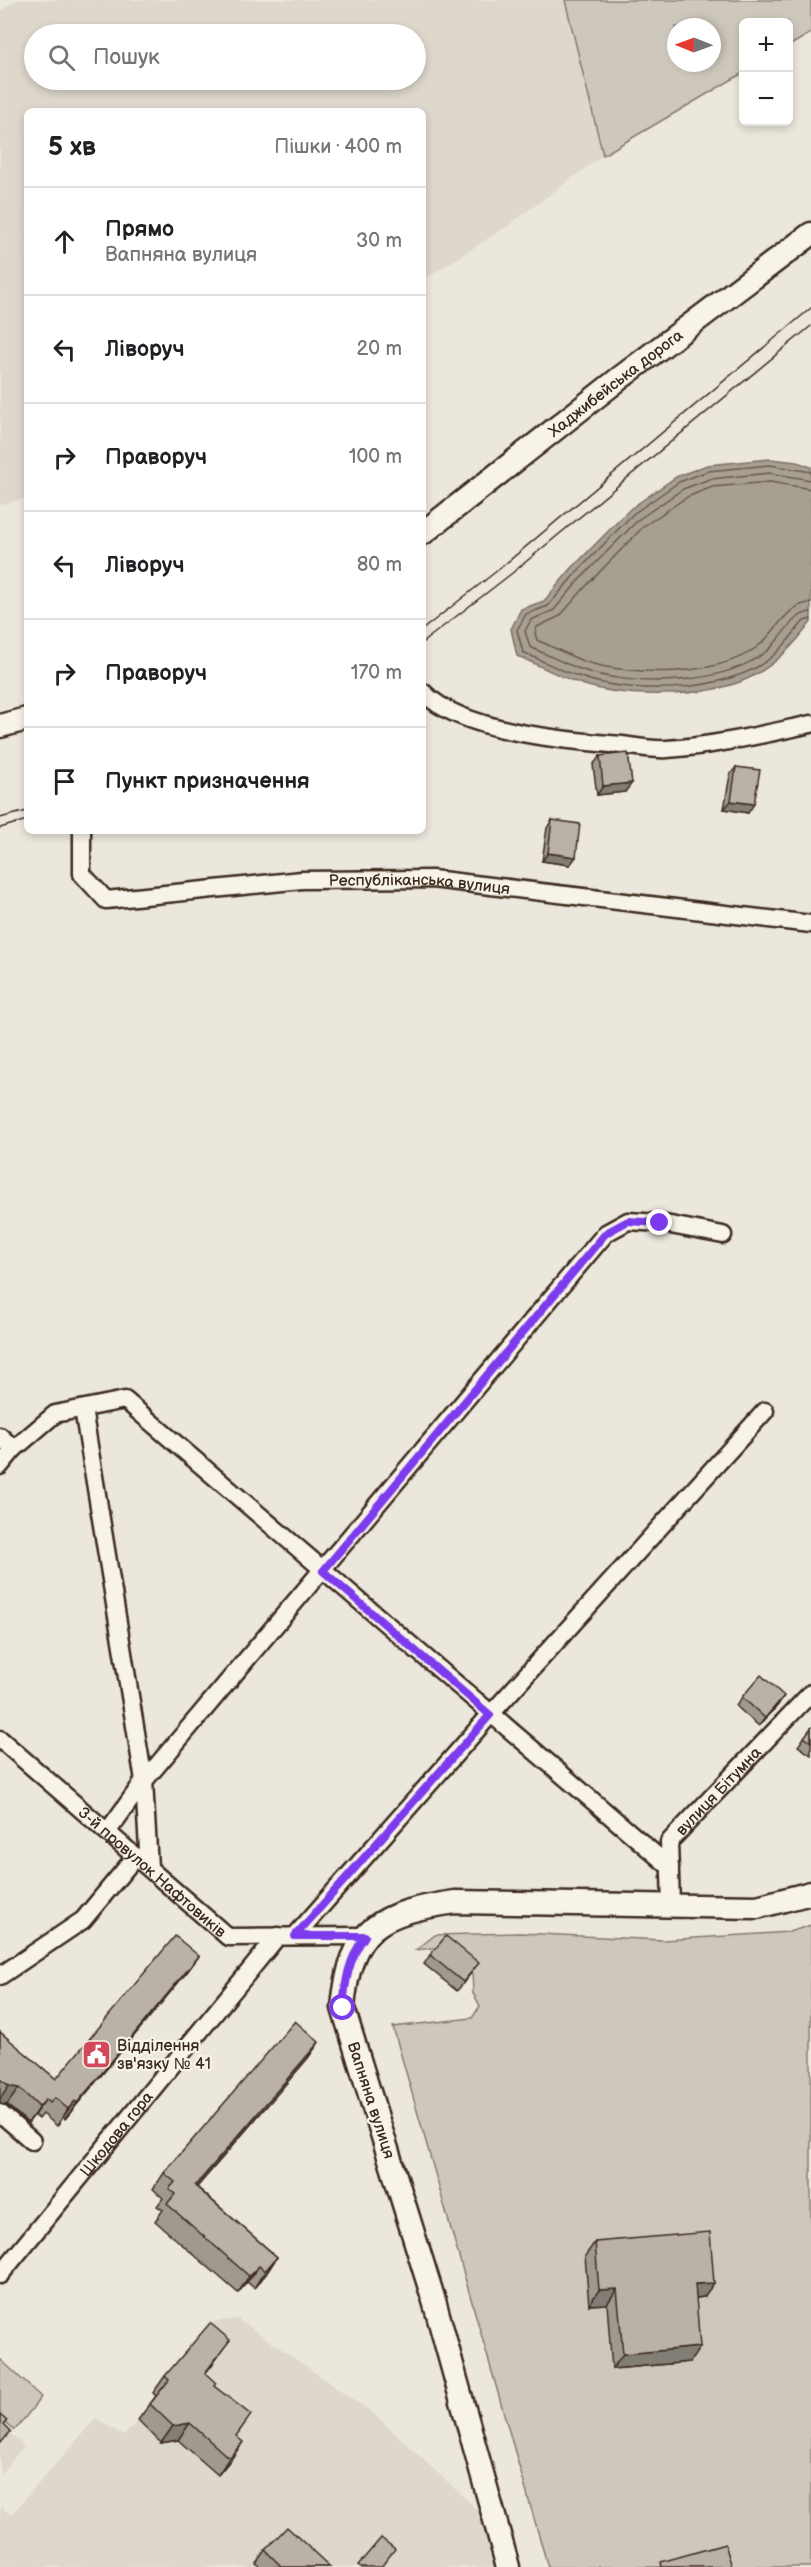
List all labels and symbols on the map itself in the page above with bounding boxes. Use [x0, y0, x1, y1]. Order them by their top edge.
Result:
north arrow [667, 18, 721, 72]
street label: Хаджибейська дорога [545, 326, 687, 442]
street label: Республіканська вулиця [328, 871, 511, 899]
route end [646, 1209, 672, 1235]
street label: вулиця Бітумна [672, 1743, 766, 1840]
street label: 3-й провулок Нафтовиків [74, 1803, 230, 1942]
route start [329, 1994, 355, 2020]
place label: Відділення зв'язку № 41 [117, 2037, 211, 2074]
public building icon: Відділення зв'язку № 41 [80, 2038, 112, 2070]
street label: Вапняна вулиця [343, 2040, 398, 2161]
street label: Шкодова гора [77, 2088, 158, 2181]

